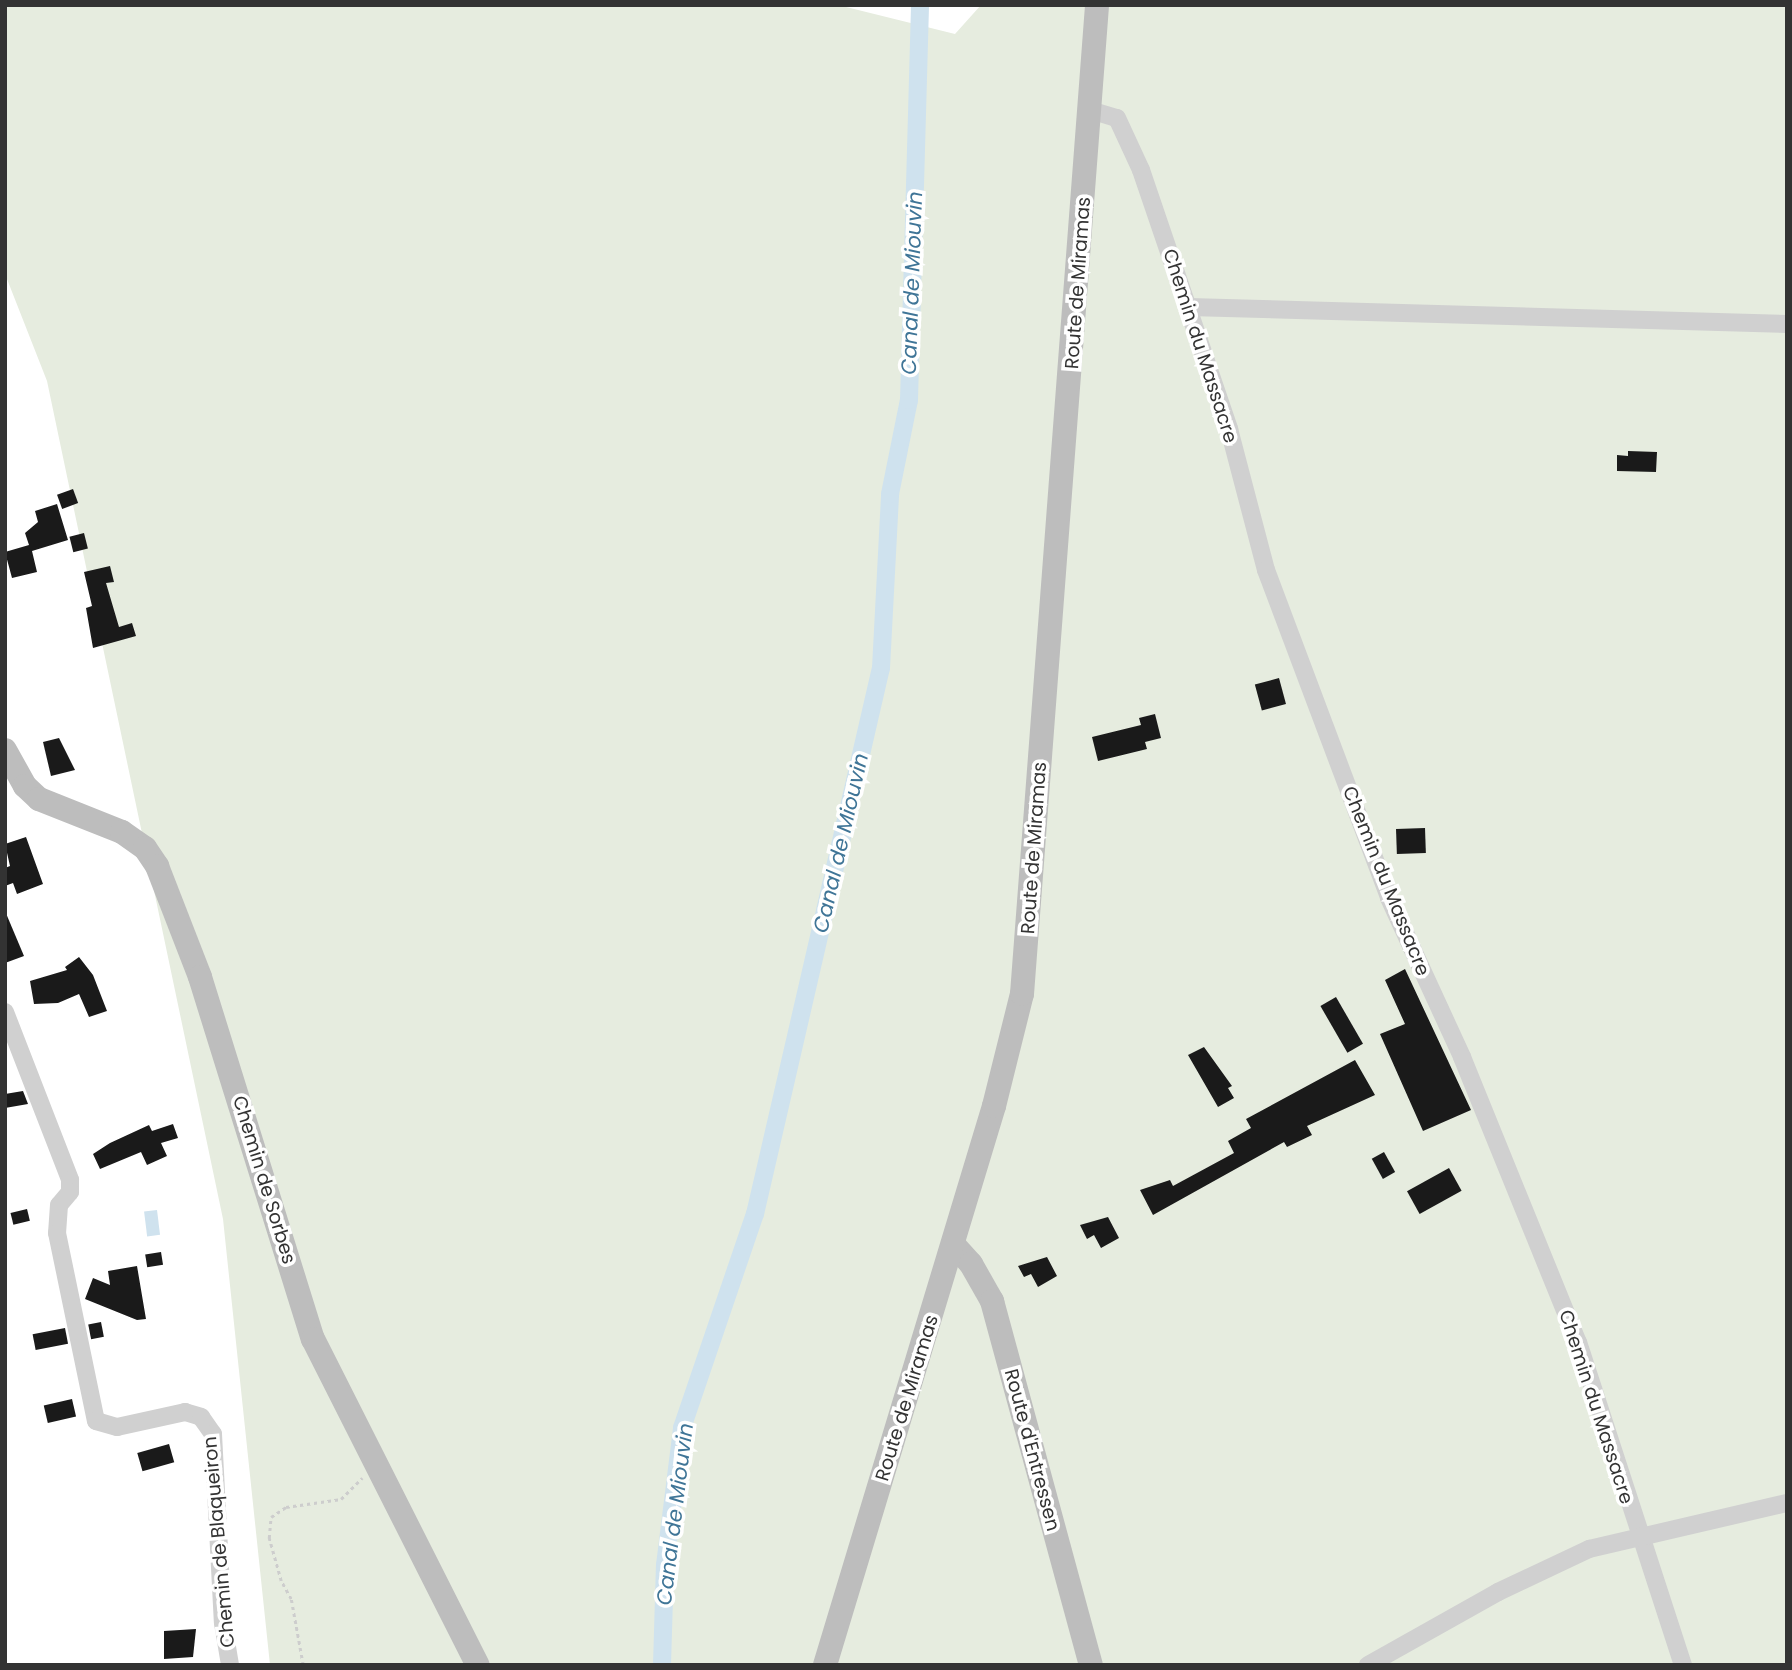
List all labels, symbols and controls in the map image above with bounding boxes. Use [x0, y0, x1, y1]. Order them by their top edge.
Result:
water label: Canal de Miouvin [896, 191, 928, 375]
street label: Route de Miramas [1061, 196, 1095, 370]
street label: Chemin du Massacre [1158, 246, 1242, 446]
water label: Canal de Miouvin [808, 751, 874, 935]
street label: Route de Miramas [1017, 761, 1051, 935]
street label: Chemin du Massacre [1338, 783, 1434, 979]
street label: Chemin de Sorbes [228, 1093, 300, 1267]
street label: Chemin du Massacre [1554, 1307, 1638, 1507]
street label: Route de Miramas [871, 1312, 943, 1484]
street label: Route d'Entressen [999, 1366, 1065, 1534]
water label: Canal de Miouvin [651, 1421, 699, 1607]
street label: Chemin de Blaqueiron [198, 1436, 240, 1648]

